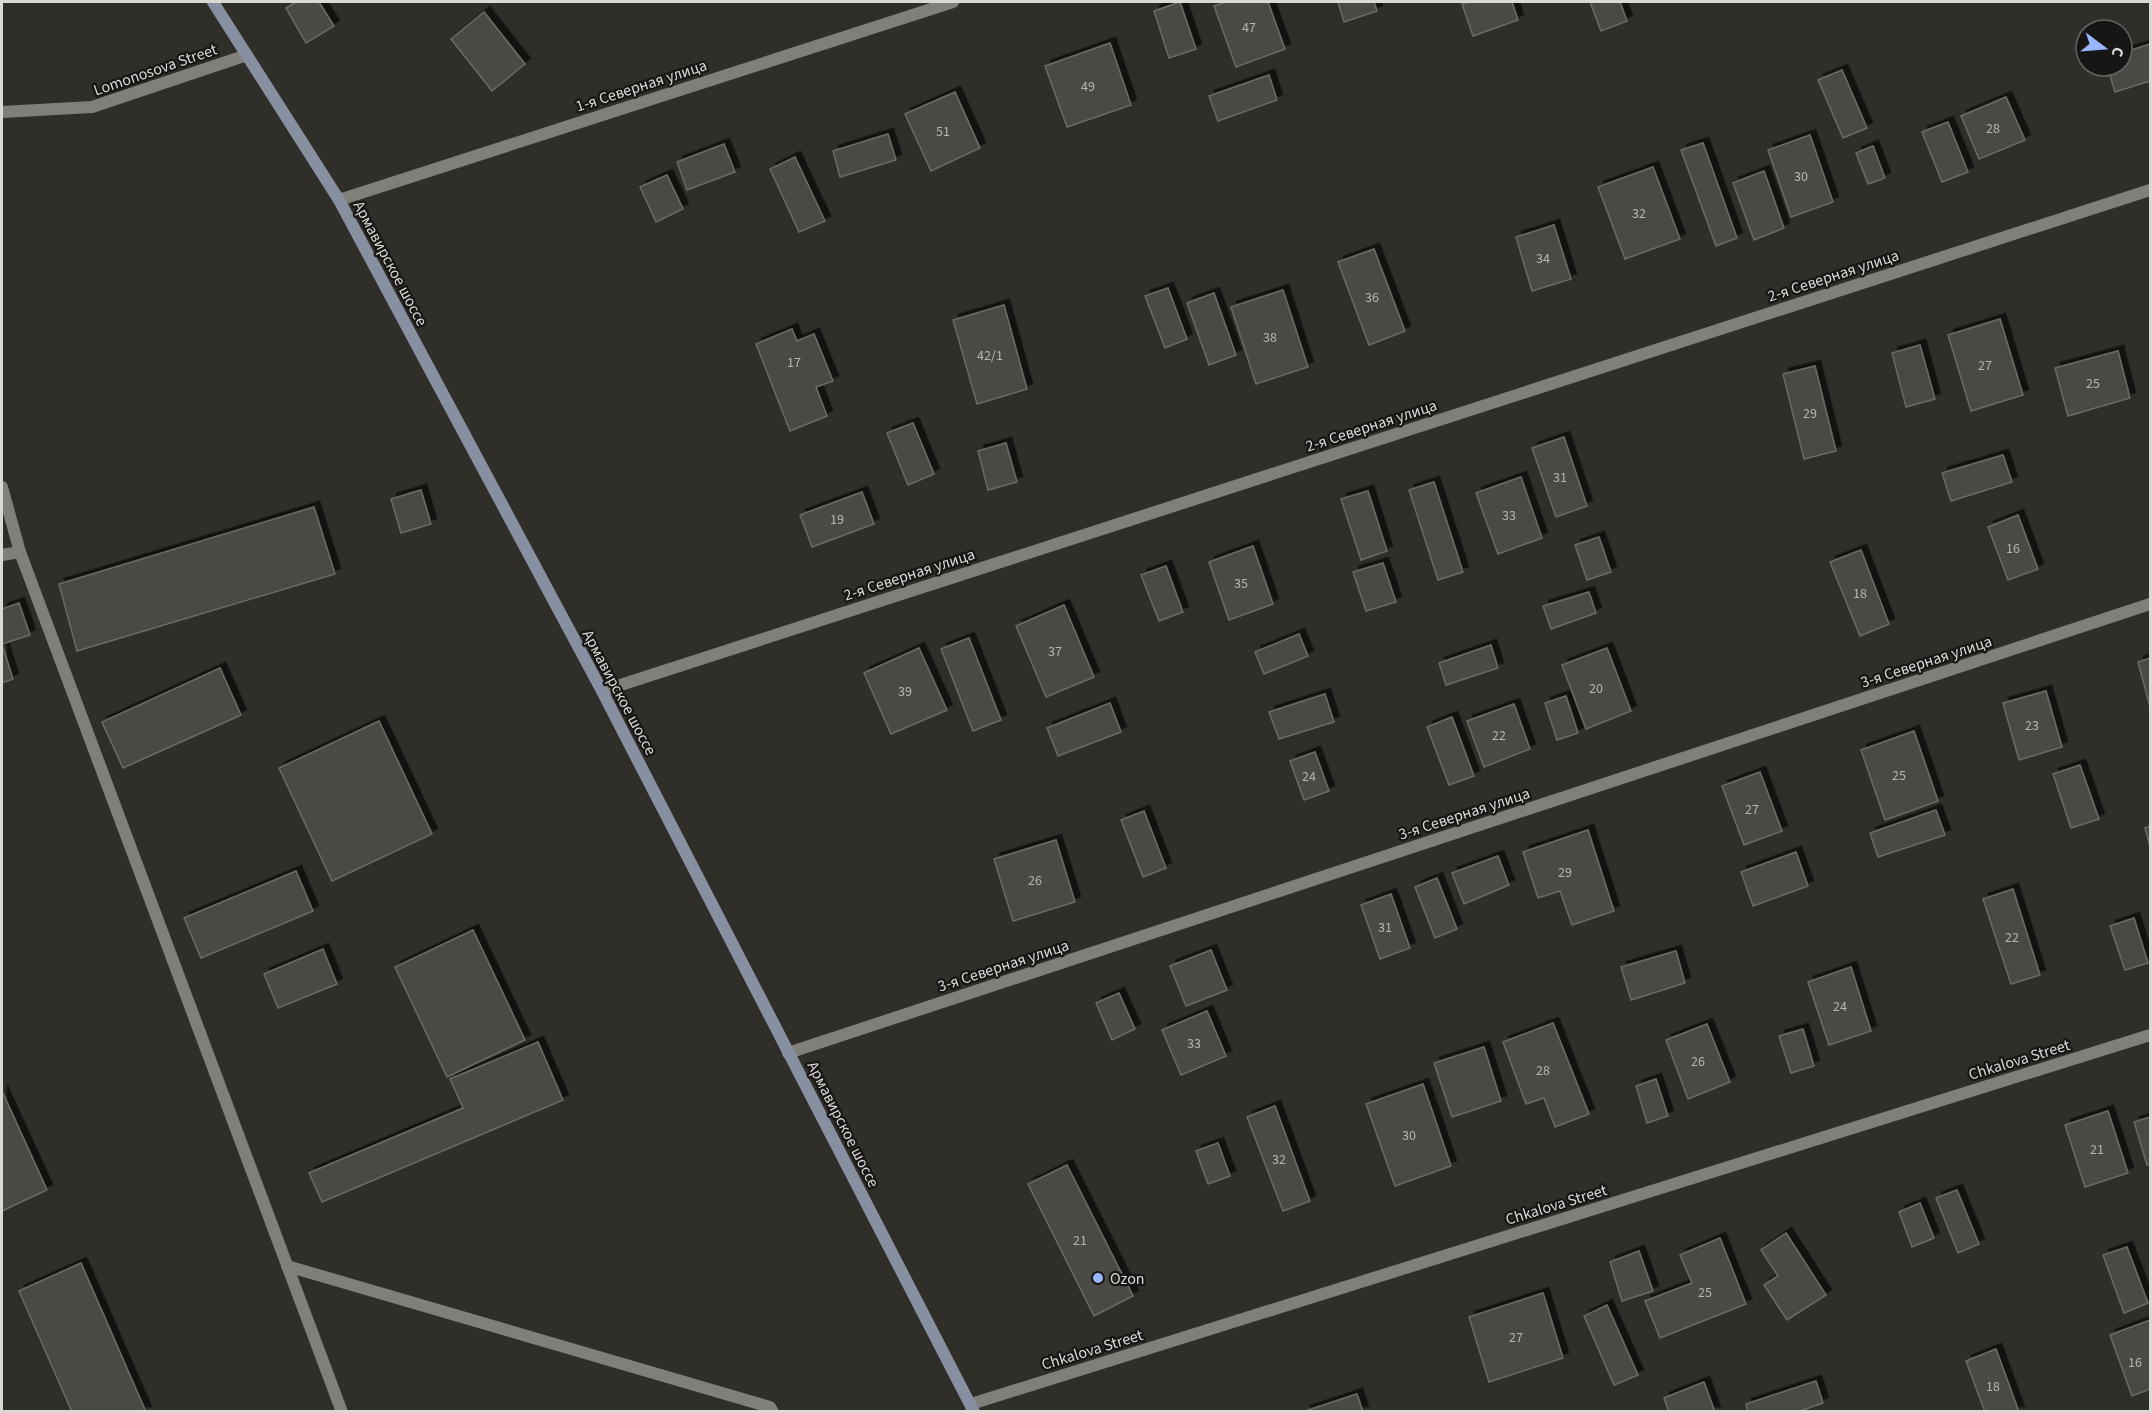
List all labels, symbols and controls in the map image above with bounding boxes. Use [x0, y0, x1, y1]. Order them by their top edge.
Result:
house number: 47 [1242, 18, 1256, 38]
north arrow [2074, 18, 2134, 78]
street label: Lomonosova Street [91, 38, 221, 101]
text: С [2106, 44, 2129, 59]
street label: 1-я Северная улица [573, 54, 710, 118]
house number: 49 [1081, 77, 1095, 97]
house number: 28 [1986, 119, 2000, 139]
house number: 51 [936, 122, 950, 142]
house number: 30 [1794, 167, 1808, 187]
street label: Армавирское шоссе [348, 197, 433, 330]
house number: 32 [1632, 204, 1646, 224]
street label: 2-я Северная улица [1765, 244, 1902, 308]
house number: 34 [1536, 249, 1550, 269]
house number: 36 [1365, 288, 1379, 308]
house number: 38 [1263, 328, 1277, 348]
house number: 42/1 [977, 346, 1003, 366]
house number: 17 [787, 353, 801, 373]
house number: 27 [1978, 356, 1992, 376]
house number: 25 [2086, 374, 2100, 394]
street label: 2-я Северная улица [1303, 394, 1440, 458]
house number: 29 [1803, 404, 1817, 424]
house number: 31 [1553, 468, 1567, 488]
house number: 33 [1502, 506, 1516, 526]
house number: 19 [830, 510, 844, 530]
house number: 16 [2006, 539, 2020, 559]
street label: 2-я Северная улица [841, 543, 978, 607]
house number: 35 [1234, 574, 1248, 594]
house number: 18 [1853, 584, 1867, 604]
street label: Армавирское шоссе [577, 626, 662, 759]
street label: 3-я Северная улица [1858, 630, 1995, 694]
house number: 37 [1048, 642, 1062, 662]
house number: 20 [1589, 679, 1603, 699]
house number: 39 [898, 682, 912, 702]
house number: 23 [2025, 716, 2039, 736]
house number: 22 [1492, 726, 1506, 746]
house number: 25 [1892, 766, 1906, 786]
house number: 24 [1302, 767, 1316, 787]
street label: 3-я Северная улица [1396, 782, 1533, 846]
house number: 27 [1745, 800, 1759, 820]
house number: 29 [1558, 863, 1572, 883]
house number: 26 [1028, 871, 1042, 891]
house number: 31 [1378, 918, 1392, 938]
house number: 22 [2005, 928, 2019, 948]
street label: 3-я Северная улица [935, 934, 1072, 998]
house number: 24 [1833, 997, 1847, 1017]
house number: 33 [1187, 1034, 1201, 1054]
street label: Chkalova Street [1966, 1034, 2073, 1086]
house number: 26 [1691, 1052, 1705, 1072]
street label: Армавирское шоссе [802, 1058, 885, 1191]
house number: 28 [1536, 1061, 1550, 1081]
house number: 30 [1402, 1126, 1416, 1146]
house number: 21 [2090, 1140, 2104, 1160]
house number: 32 [1272, 1150, 1286, 1170]
street label: Chkalova Street [1503, 1179, 1610, 1231]
house number: 21 [1073, 1231, 1087, 1251]
place label: Ozon [1110, 1268, 1145, 1290]
marker: Ozon [1091, 1271, 1105, 1285]
house number: 25 [1698, 1283, 1712, 1303]
street label: Chkalova Street [1039, 1324, 1146, 1376]
house number: 27 [1509, 1328, 1523, 1348]
house number: 16 [2128, 1353, 2142, 1373]
house number: 18 [1986, 1377, 2000, 1397]

